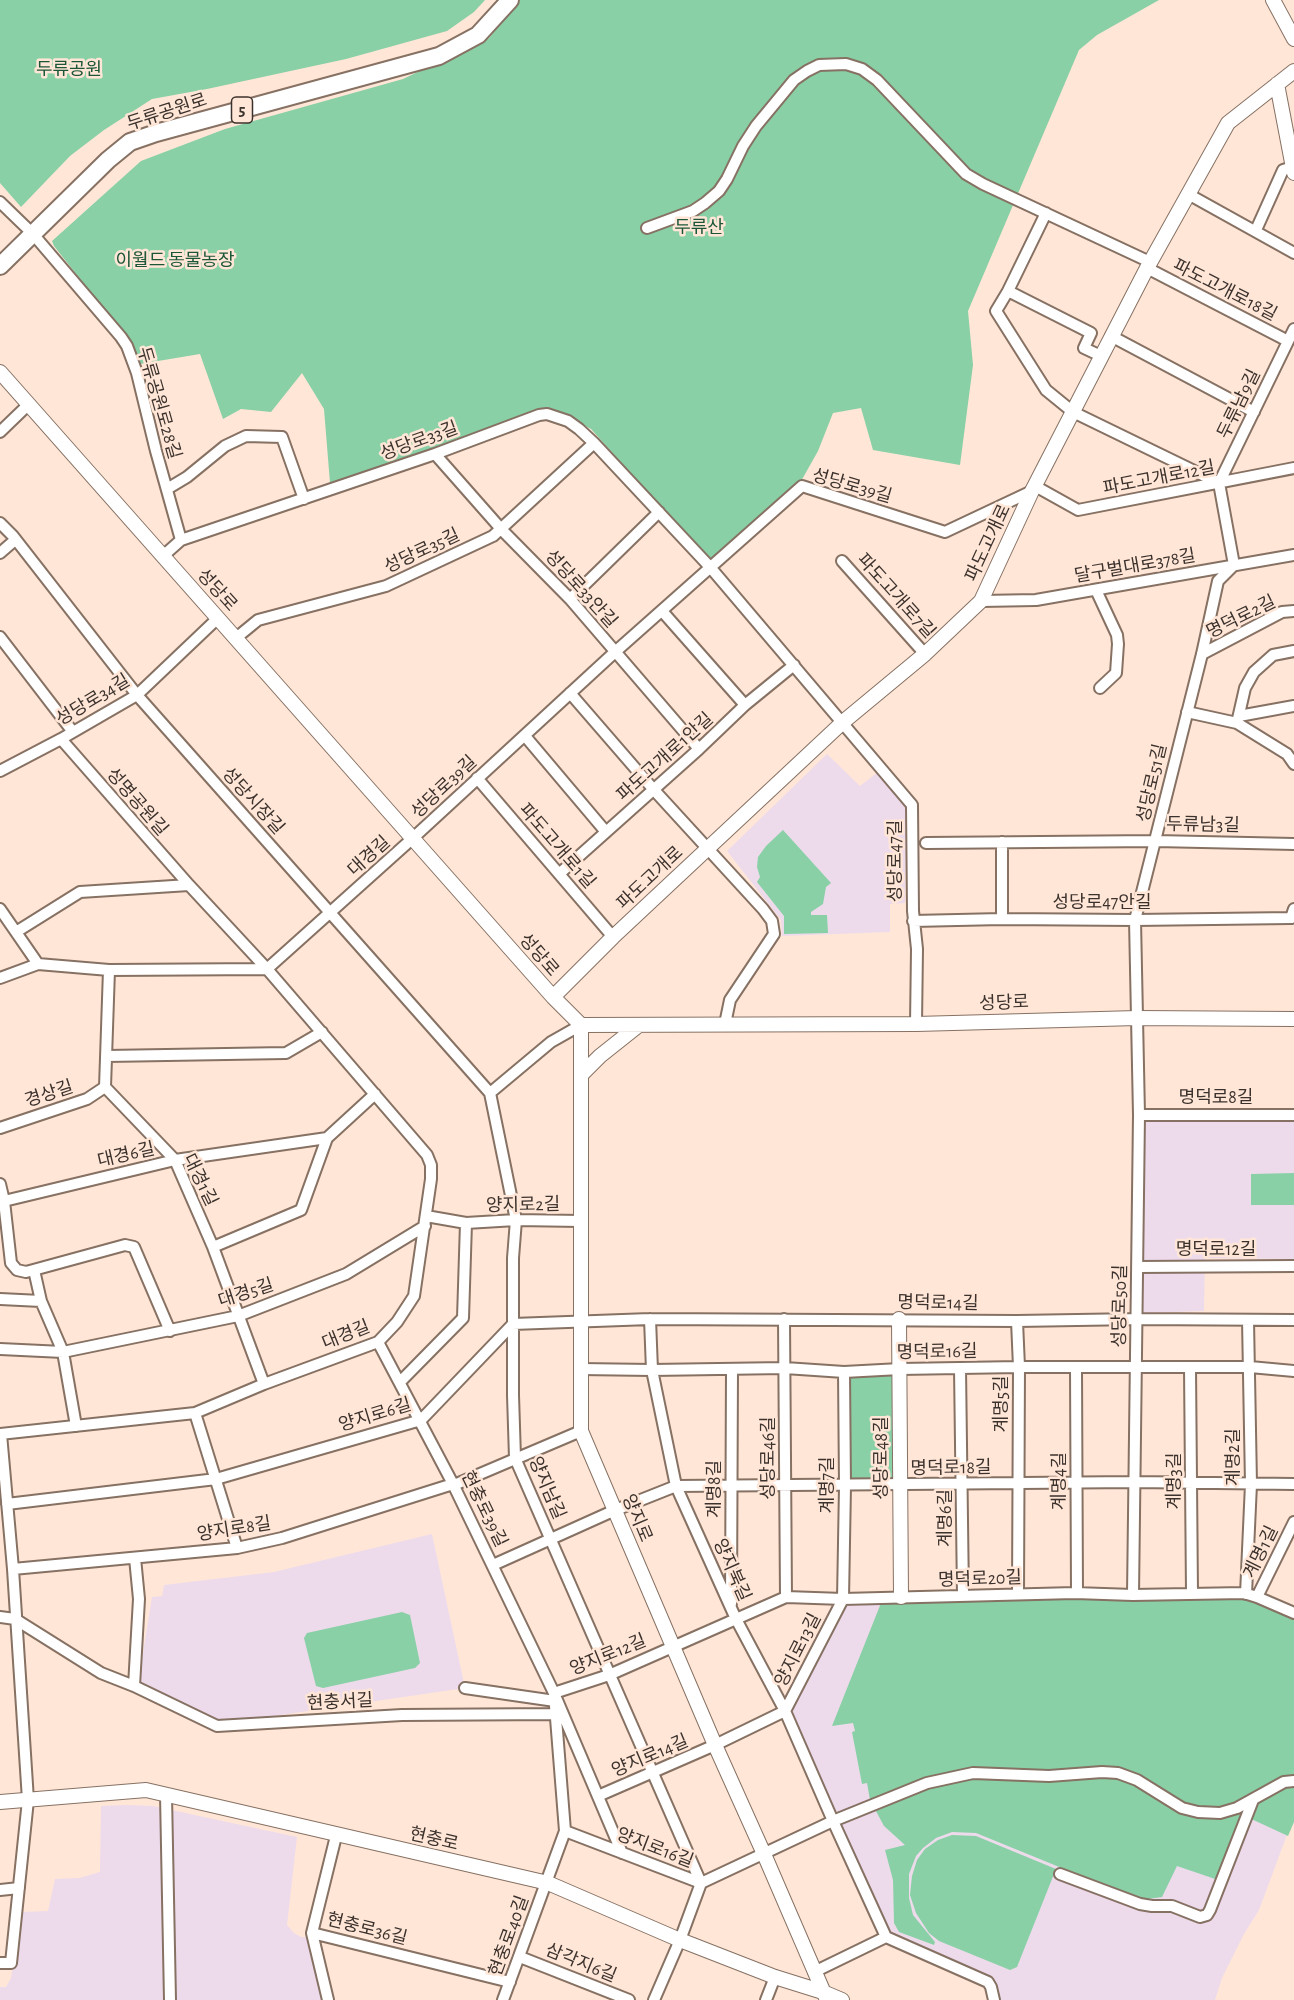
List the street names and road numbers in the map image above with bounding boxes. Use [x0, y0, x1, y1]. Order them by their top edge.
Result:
street label: 두류공원로 [124, 89, 210, 135]
road number: 5 [232, 97, 252, 123]
street label: 파도고개로18길 [1169, 254, 1281, 326]
street label: 두류공원로28길 [133, 344, 185, 462]
street label: 두류남9길 [1213, 366, 1265, 442]
street label: 성당로33길 [377, 417, 461, 465]
street label: 파도고개로12길 [1101, 457, 1217, 499]
street label: 성당로39길 [810, 464, 894, 508]
street label: 파도고개로 [961, 501, 1015, 585]
street label: 성당로35길 [381, 524, 463, 578]
street label: 성당로33안길 [540, 545, 622, 633]
street label: 달구벌대로378길 [1073, 545, 1197, 587]
street label: 파도고개로7길 [852, 549, 940, 643]
street label: 성당로 [192, 564, 242, 616]
street label: 명덕로2길 [1203, 591, 1279, 643]
street label: 성당로34길 [52, 670, 134, 730]
street label: 파도고개로1안길 [612, 708, 718, 806]
street label: 성당로51길 [1132, 742, 1172, 824]
street label: 성당로39길 [407, 751, 481, 823]
street label: 성당시장길 [217, 763, 289, 839]
street label: 성명공원길 [102, 764, 172, 840]
street label: 파도고개로1길 [514, 799, 600, 893]
street label: 두류남3길 [1166, 814, 1240, 836]
street label: 성당로47길 [885, 820, 907, 902]
street label: 대경길 [343, 831, 395, 881]
street label: 파도고개로 [612, 842, 688, 914]
street label: 성당로47안길 [1053, 892, 1151, 914]
street label: 성당로 [515, 929, 563, 981]
street label: 성당로 [979, 991, 1029, 1015]
street label: 경상길 [22, 1076, 76, 1112]
street label: 명덕로8길 [1179, 1087, 1253, 1109]
street label: 대경6길 [95, 1138, 157, 1172]
street label: 대경1길 [178, 1150, 222, 1210]
street label: 양지로2길 [486, 1194, 560, 1216]
street label: 명덕로12길 [1176, 1239, 1256, 1261]
street label: 성당로50길 [1108, 1264, 1132, 1348]
street label: 대경5길 [215, 1274, 277, 1312]
street label: 명덕로14길 [897, 1291, 979, 1315]
street label: 대경길 [319, 1316, 373, 1354]
street label: 명덕로16길 [896, 1340, 978, 1364]
street label: 계명5길 [991, 1375, 1013, 1433]
street label: 양지로6길 [336, 1394, 414, 1436]
street label: 성당로46길 [758, 1416, 780, 1500]
street label: 성당로48길 [871, 1416, 893, 1500]
street label: 계명2길 [1223, 1428, 1245, 1486]
street label: 계명4길 [1049, 1452, 1071, 1510]
street label: 계명3길 [1164, 1452, 1186, 1510]
street label: 양지남길 [524, 1453, 570, 1523]
street label: 계명7길 [817, 1456, 839, 1514]
street label: 명덕로18길 [910, 1456, 992, 1480]
street label: 계명8길 [704, 1460, 726, 1518]
street label: 현충로39길 [456, 1467, 512, 1551]
street label: 계명6길 [935, 1489, 957, 1547]
street label: 양지로 [617, 1491, 657, 1545]
street label: 양지로8길 [195, 1512, 273, 1546]
street label: 계명1길 [1239, 1522, 1283, 1582]
street label: 양지북길 [709, 1535, 755, 1605]
street label: 명덕로20길 [938, 1567, 1022, 1591]
street label: 양지로13길 [770, 1610, 826, 1690]
street label: 양지로12길 [567, 1630, 649, 1680]
street label: 현충서길 [306, 1689, 374, 1715]
street label: 양지로14길 [608, 1730, 692, 1782]
street label: 현충로 [407, 1823, 461, 1855]
street label: 양지로16길 [613, 1823, 697, 1873]
street label: 현충로40길 [484, 1893, 534, 1979]
street label: 현충로36길 [325, 1909, 409, 1949]
street label: 삼각지6길 [542, 1939, 620, 1987]

